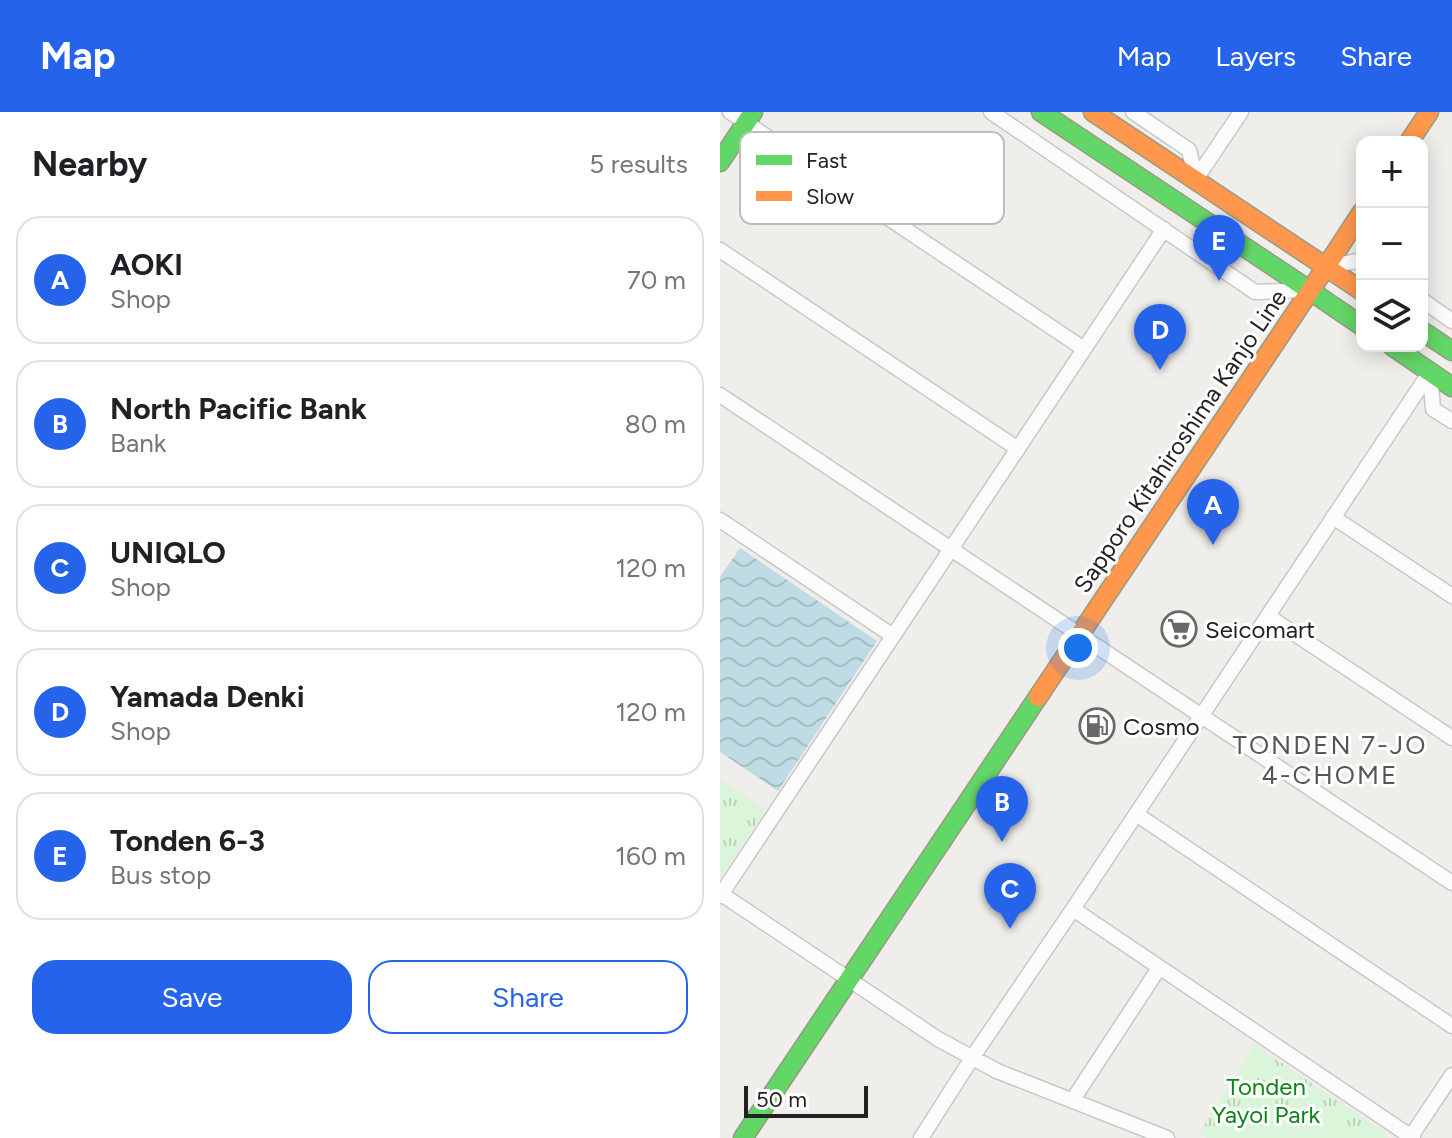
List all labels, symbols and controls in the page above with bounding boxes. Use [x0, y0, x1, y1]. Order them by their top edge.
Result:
text: Map [40, 33, 116, 79]
text: Map [1117, 39, 1171, 73]
text: Layers [1215, 39, 1296, 73]
text: Share [1340, 39, 1412, 73]
legend [740, 132, 1004, 224]
map controls [1356, 136, 1428, 352]
button: + [1356, 136, 1428, 208]
text: Nearby [32, 144, 147, 185]
text: Fast [806, 147, 848, 174]
text: 5 results [589, 148, 688, 180]
text: Slow [806, 183, 855, 210]
button: − [1356, 208, 1428, 280]
pin: E [1193, 215, 1245, 281]
text: AOKI [110, 246, 183, 283]
text: A [51, 264, 69, 296]
text: 70 m [627, 264, 686, 296]
button: layers [1356, 280, 1428, 352]
text: Shop [110, 283, 171, 315]
street label: Sapporo Kitahiroshima Kanjo Line [1068, 284, 1292, 598]
pin: D [1134, 304, 1186, 370]
text: North Pacific Bank [110, 390, 367, 427]
text: B [52, 408, 68, 440]
text: 80 m [625, 408, 686, 440]
text: Bank [110, 427, 166, 459]
pin: A [1187, 479, 1239, 545]
text: UNIQLO [110, 534, 226, 571]
text: C [51, 552, 69, 584]
text: 120 m [616, 552, 686, 584]
text: Shop [110, 571, 171, 603]
supermarket icon: Seicomart [1160, 610, 1198, 648]
place label: Seicomart [1205, 615, 1315, 644]
your location [1058, 628, 1098, 668]
text: Yamada Denki [110, 678, 305, 715]
text: D [51, 696, 69, 728]
text: 120 m [616, 696, 686, 728]
fuel station icon: Cosmo [1078, 707, 1116, 745]
place label: Cosmo [1123, 712, 1200, 741]
text: Shop [110, 715, 171, 747]
district label: TONDEN 7-JO 4-CHOME [1233, 729, 1427, 791]
pin: B [976, 776, 1028, 842]
text: Tonden 6-3 [110, 822, 265, 859]
text: E [52, 840, 68, 872]
text: 160 m [615, 840, 686, 872]
text: Bus stop [110, 859, 211, 891]
pin: C [984, 863, 1036, 929]
button: Save [32, 960, 352, 1034]
button: Share [368, 960, 688, 1034]
park label: Tonden Yayoi Park [1212, 1072, 1321, 1129]
scale bar [744, 1082, 868, 1118]
text: 50 m [756, 1086, 807, 1113]

